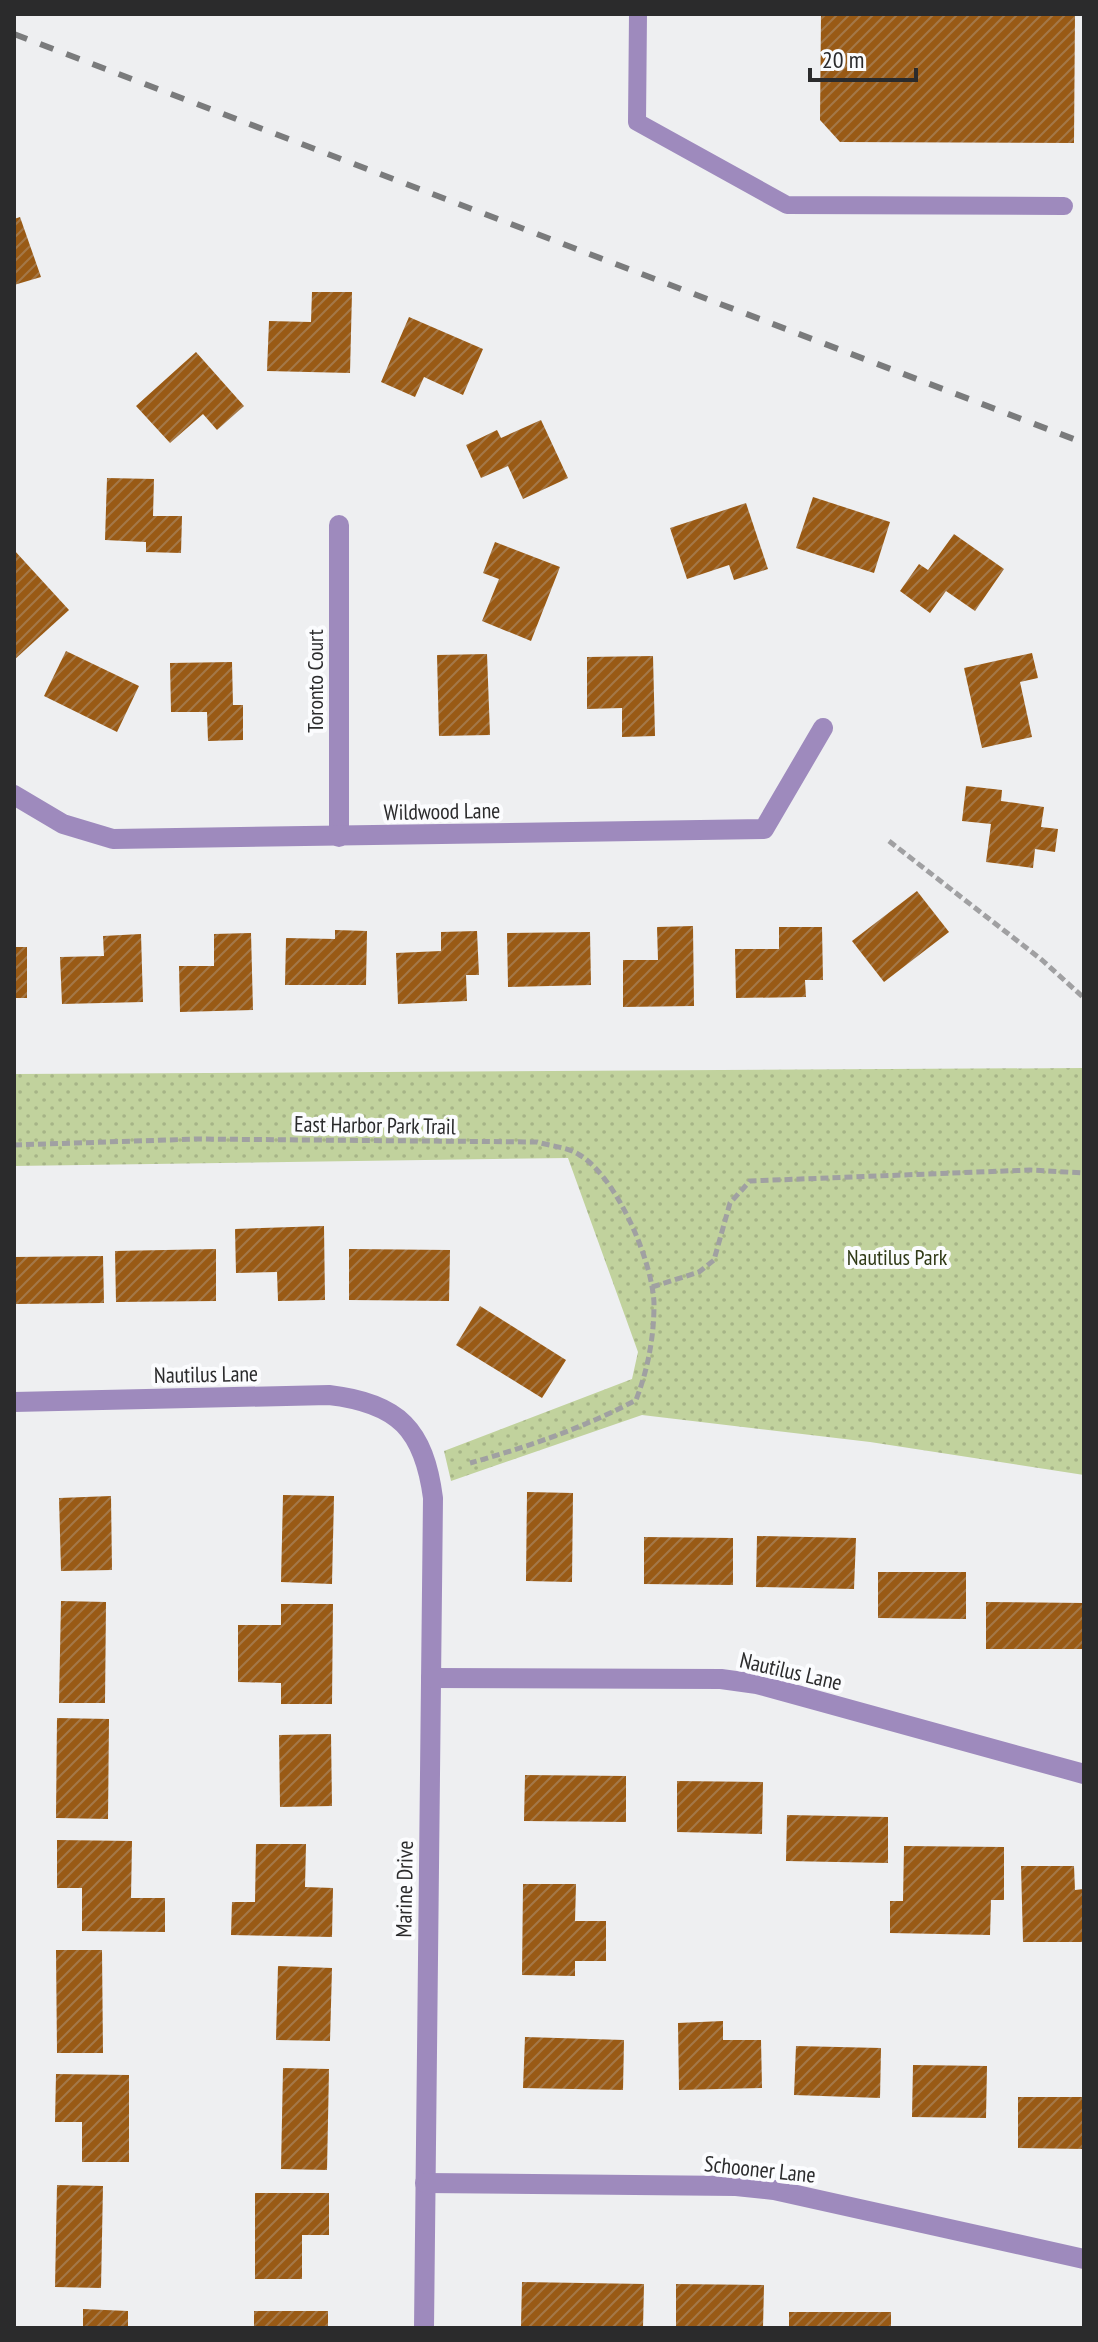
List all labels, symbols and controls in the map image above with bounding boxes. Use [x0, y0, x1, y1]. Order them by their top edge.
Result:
scale bar [810, 32, 916, 82]
text: 20 m [822, 44, 864, 75]
street label: Toronto Court [301, 629, 329, 733]
street label: Wildwood Lane [383, 796, 501, 826]
street label: East Harbor Park Trail [294, 1110, 457, 1140]
park label: Nautilus Park [847, 1243, 948, 1271]
street label: Nautilus Lane [154, 1359, 258, 1389]
street label: Nautilus Lane [737, 1646, 845, 1696]
street label: Marine Drive [389, 1840, 419, 1938]
street label: Schooner Lane [703, 2149, 817, 2189]

